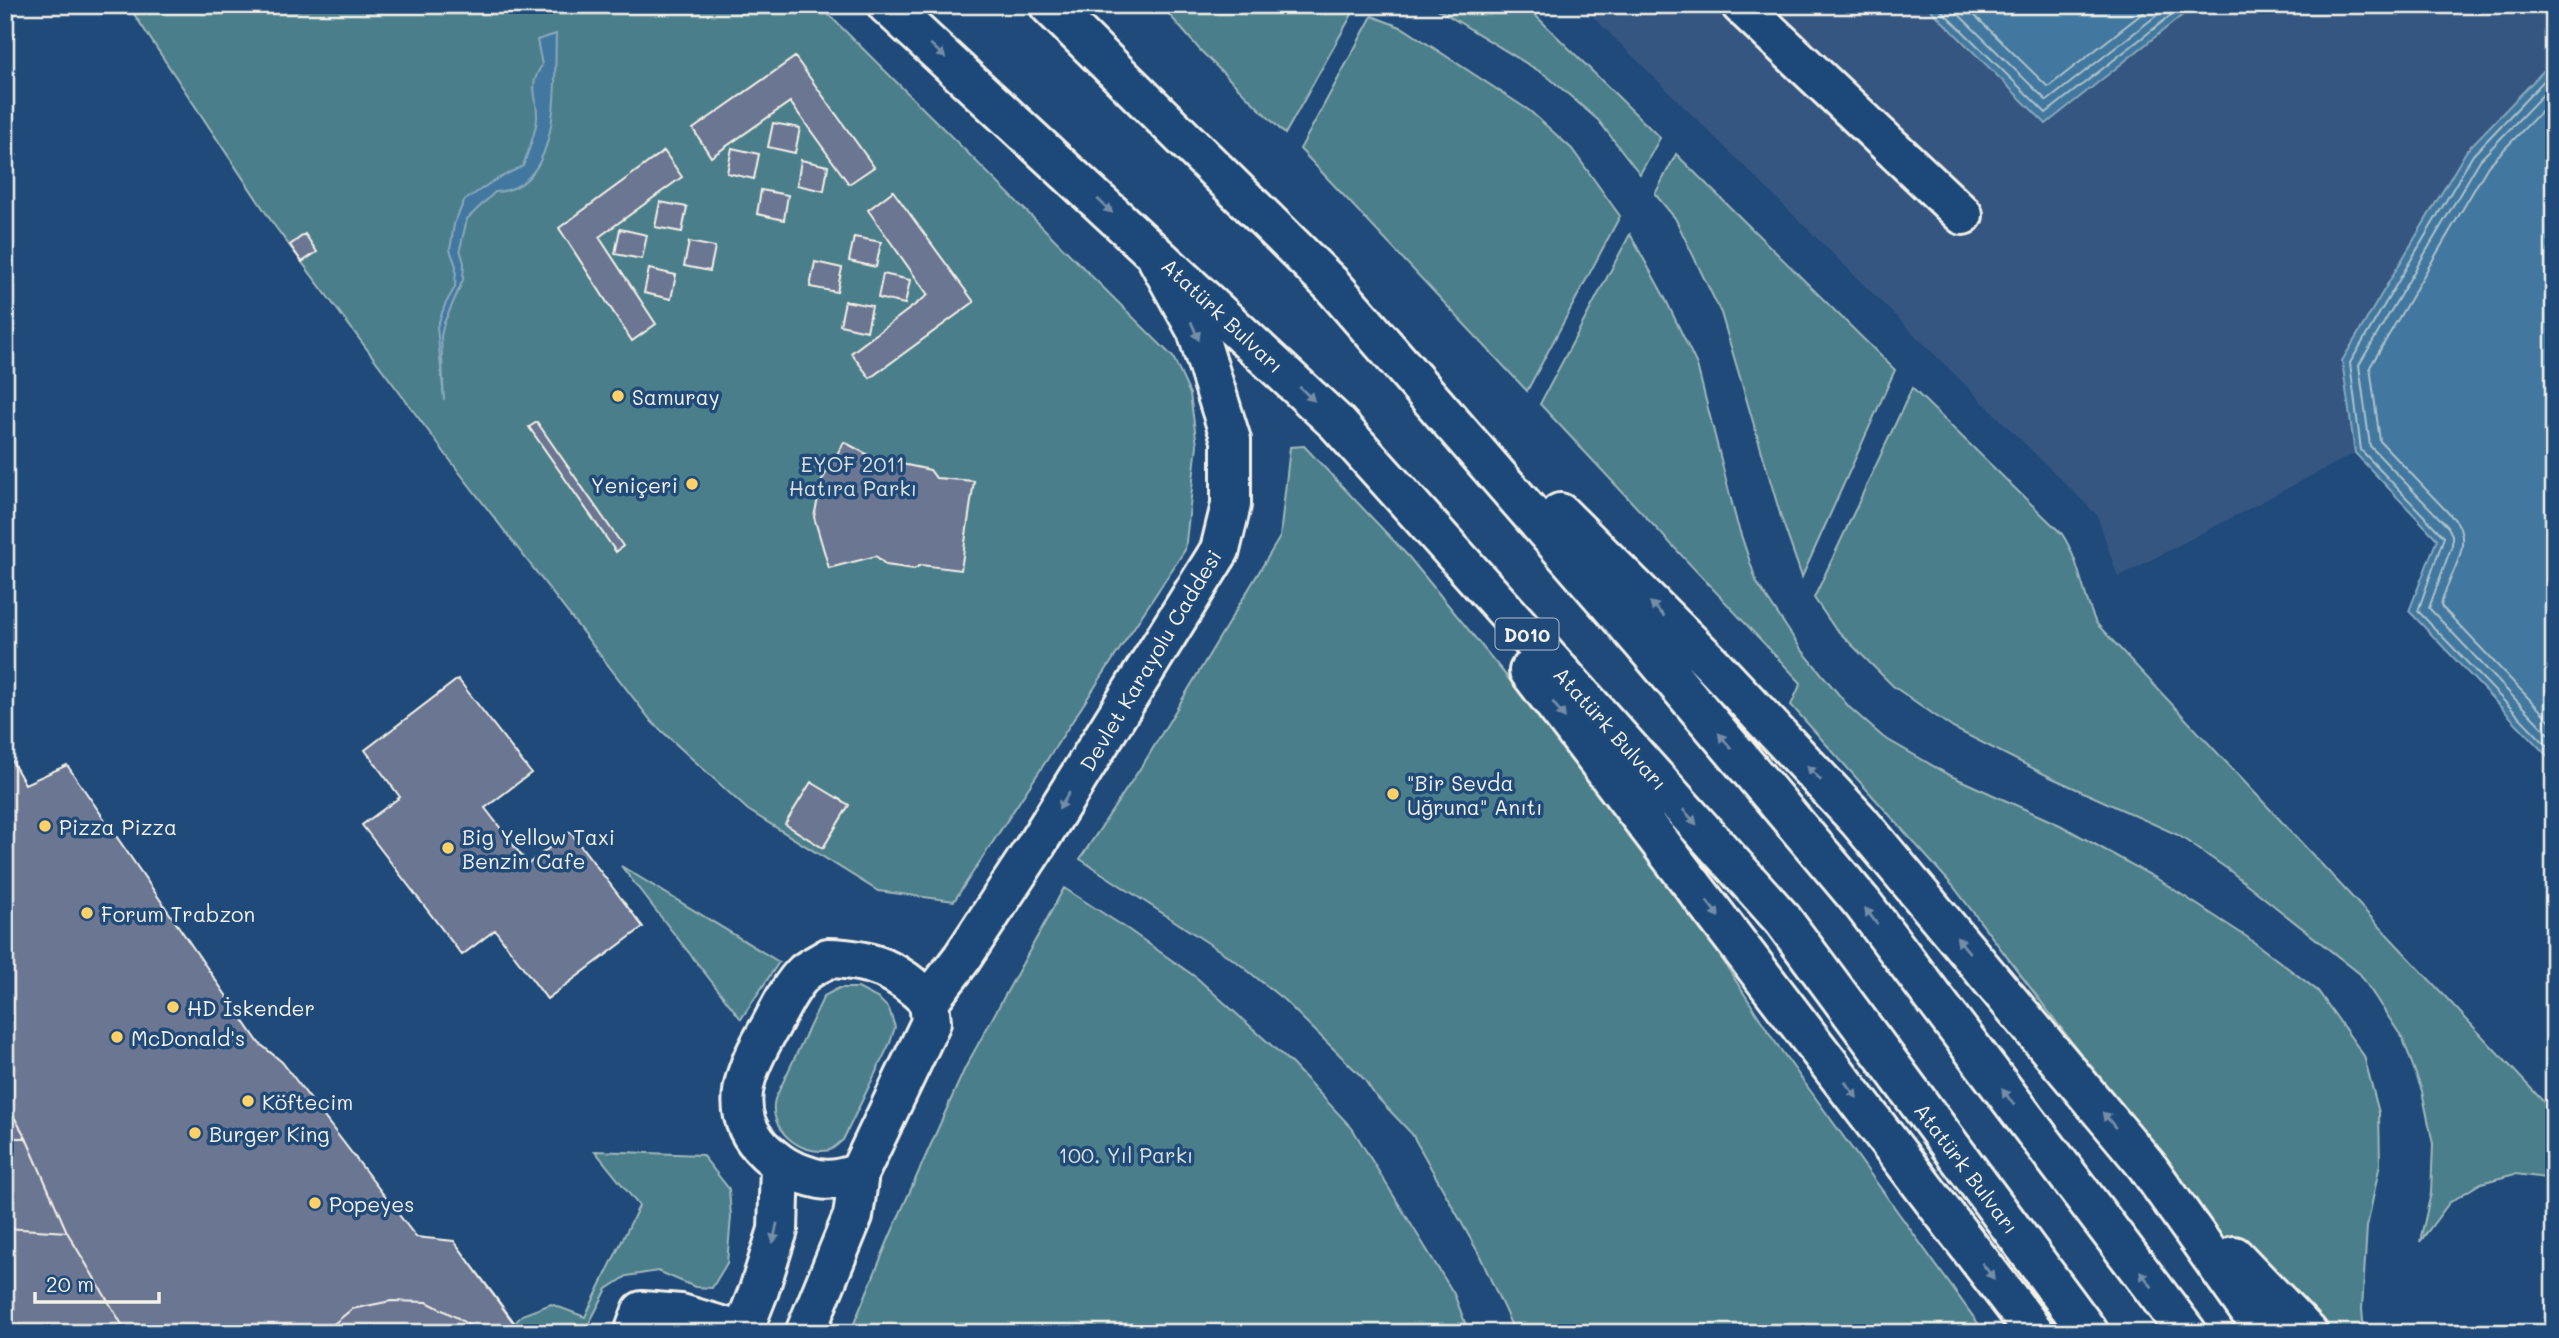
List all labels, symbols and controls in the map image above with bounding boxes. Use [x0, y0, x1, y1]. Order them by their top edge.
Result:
one-way arrow [929, 43, 946, 59]
one-way arrow [1096, 197, 1113, 213]
street label: Atatürk Bulvarı [1156, 252, 1290, 378]
one-way arrow [1189, 321, 1201, 341]
place label: Samuray [632, 383, 720, 410]
one-way arrow [1298, 386, 1315, 402]
marker: Samuray [610, 388, 626, 404]
park label: EYOF 2011 Hatıra Parkı [789, 450, 917, 501]
place label: Yeniçeri [591, 471, 678, 498]
marker: Yeniçeri [684, 476, 700, 492]
street label: Devlet Karayolu Caddesi [1073, 544, 1227, 776]
one-way arrow [1649, 601, 1665, 618]
road number: D010 [1496, 618, 1558, 650]
street label: Atatürk Bulvarı [1548, 661, 1674, 795]
one-way arrow [1551, 700, 1566, 718]
one-way arrow [1717, 732, 1733, 750]
one-way arrow [1807, 765, 1823, 782]
place label: "Bir Sevda Uğruna" Anıtı [1407, 769, 1543, 820]
marker: "Bir Sevda Uğruna" Anıtı [1385, 786, 1401, 802]
one-way arrow [1058, 791, 1071, 810]
one-way arrow [1682, 808, 1698, 825]
place label: Pizza Pizza [59, 813, 177, 840]
marker: Pizza Pizza [37, 818, 53, 834]
place label: Big Yellow Taxi Benzin Cafe [462, 823, 615, 874]
marker: Big Yellow Taxi Benzin Cafe [440, 840, 456, 856]
place label: Forum Trabzon [101, 900, 255, 927]
one-way arrow [1705, 900, 1719, 918]
marker: Forum Trabzon [79, 905, 95, 921]
one-way arrow [1864, 907, 1879, 925]
one-way arrow [1955, 936, 1971, 954]
place label: HD İskender [187, 994, 315, 1021]
marker: HD İskender [165, 999, 181, 1015]
place label: McDonald's [131, 1024, 245, 1051]
marker: McDonald's [109, 1029, 125, 1045]
one-way arrow [1843, 1081, 1857, 1099]
place label: Köftecim [262, 1088, 353, 1115]
one-way arrow [2001, 1088, 2015, 1107]
marker: Köftecim [240, 1093, 256, 1109]
street label: Atatürk Bulvarı [1909, 1097, 2025, 1239]
one-way arrow [2102, 1111, 2117, 1128]
place label: Burger King [209, 1120, 330, 1147]
marker: Burger King [187, 1125, 203, 1141]
park label: 100. Yıl Parkı [1059, 1141, 1193, 1168]
place label: Popeyes [329, 1190, 414, 1217]
marker: Popeyes [307, 1195, 323, 1211]
one-way arrow [770, 1222, 781, 1244]
scale bar [35, 1261, 159, 1305]
one-way arrow [1981, 1262, 1995, 1280]
text: 20 m [46, 1270, 94, 1297]
one-way arrow [2138, 1270, 2153, 1288]

